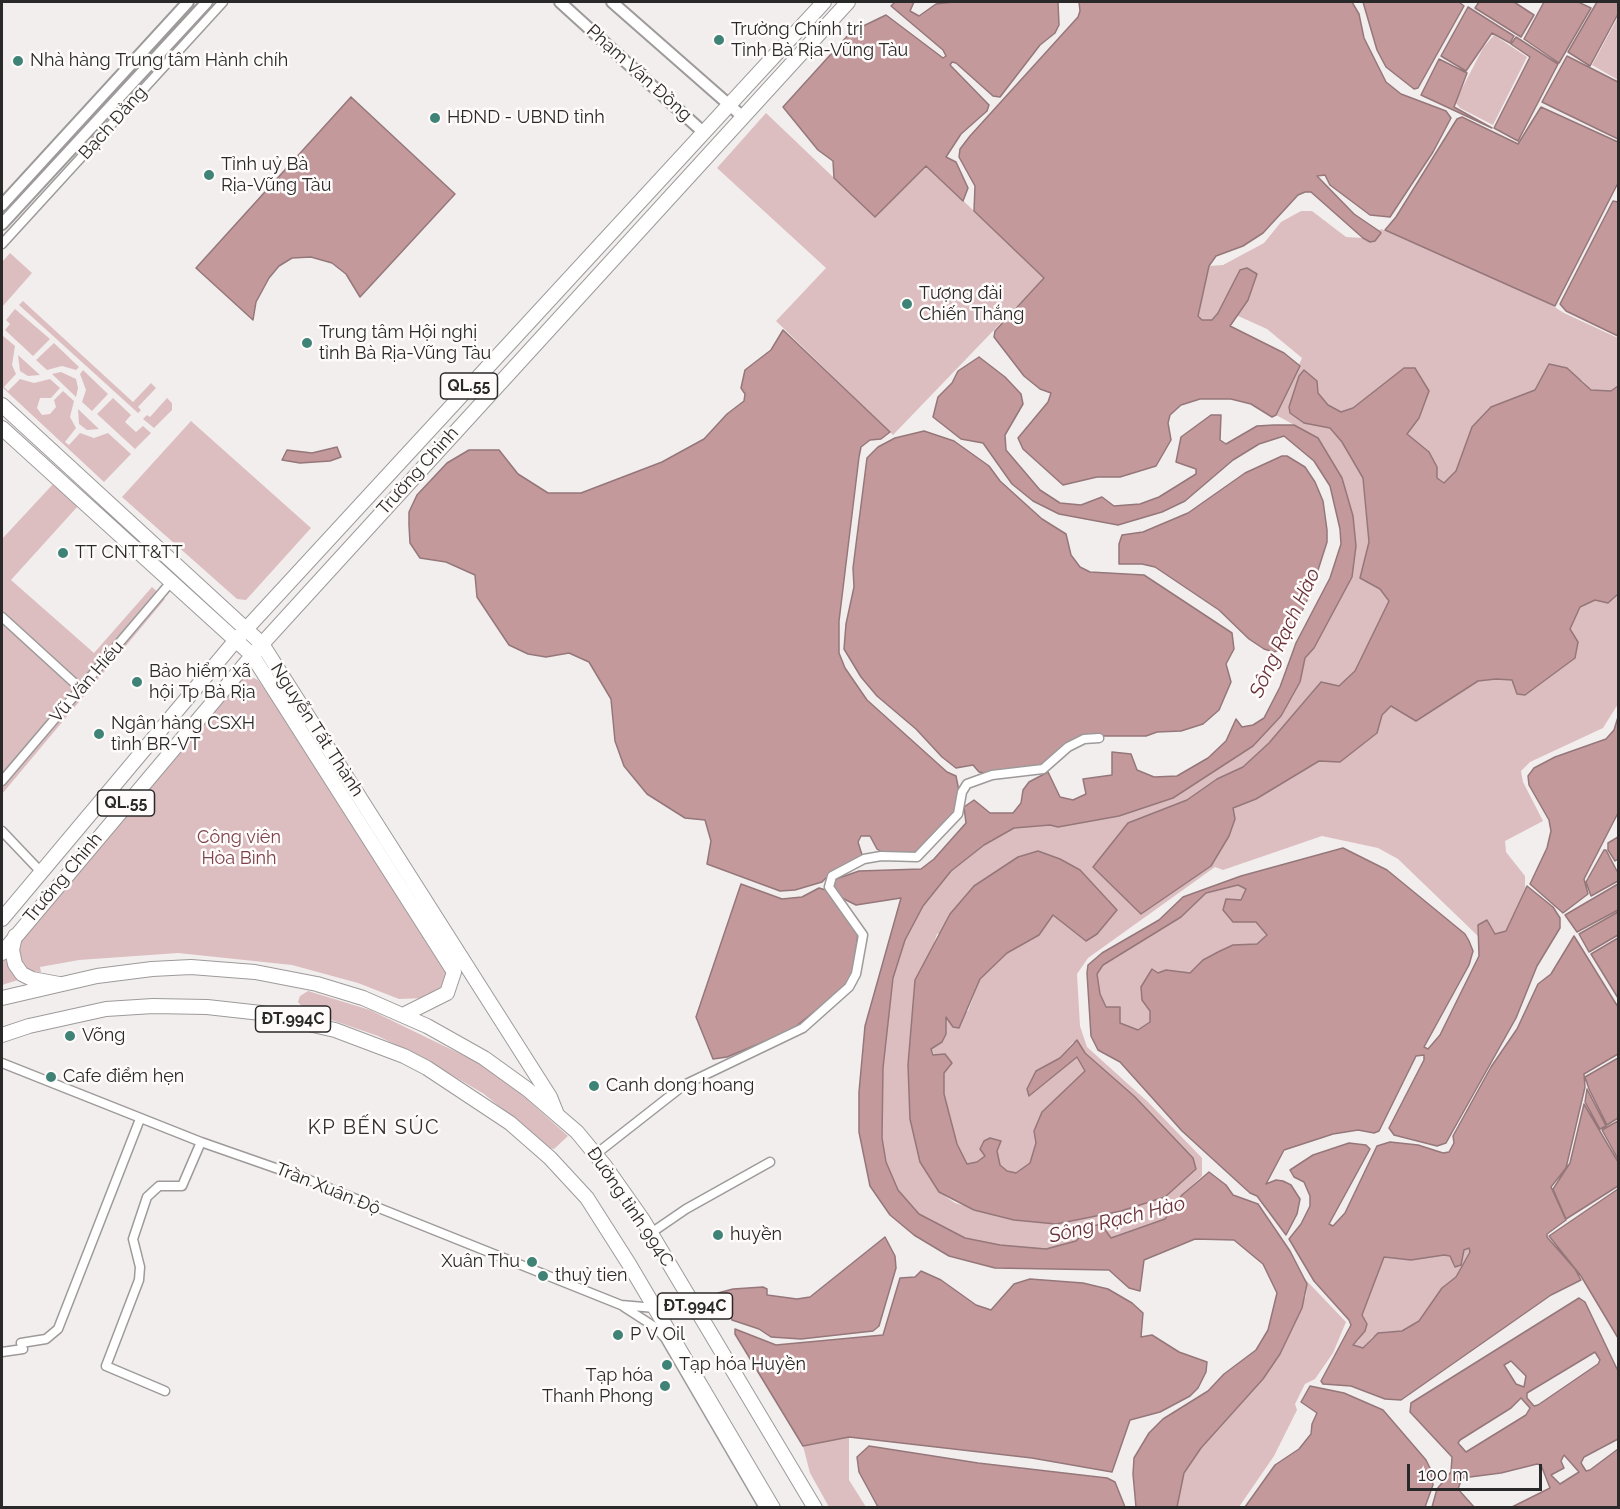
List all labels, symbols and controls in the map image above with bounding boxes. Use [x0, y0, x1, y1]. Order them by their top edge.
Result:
place label: Trường Chính trị Tỉnh Bà Rịa-Vũng Tàu [731, 19, 908, 62]
street label: Phạm Văn Đồng [582, 20, 696, 126]
marker: Trường Chính trị Tỉnh Bà Rịa-Vũng Tàu [712, 33, 726, 47]
place label: Nhà hàng Trung tâm Hành chíh [30, 50, 288, 72]
marker: Nhà hàng Trung tâm Hành chíh [11, 54, 25, 68]
street label: Bạch Đằng [74, 82, 152, 164]
place label: HĐND - UBND tỉnh [447, 107, 605, 129]
marker: HĐND - UBND tỉnh [428, 111, 442, 125]
place label: Tỉnh uỷ Bà Rịa-Vũng Tàu [221, 154, 331, 196]
marker: Tỉnh uỷ Bà Rịa-Vũng Tàu [202, 168, 216, 182]
place label: Tượng đài Chiến Thắng [919, 283, 1024, 326]
marker: Tượng đài Chiến Thắng [900, 297, 914, 311]
place label: Trung tâm Hội nghị tỉnh Bà Rịa-Vũng Tàu [319, 322, 491, 364]
marker: Trung tâm Hội nghị tỉnh Bà Rịa-Vũng Tàu [300, 336, 314, 350]
road number: QL.55 [440, 373, 498, 399]
street label: Trường Chinh [373, 423, 463, 519]
place label: TT CNTT&TT [75, 542, 183, 564]
marker: TT CNTT&TT [56, 546, 70, 560]
water label: Sông Rạch Hào [1245, 565, 1325, 701]
street label: Vũ Văn Hiếu [46, 637, 128, 727]
street label: Nguyễn Tất Thành [266, 659, 368, 801]
place label: Bảo hiểm xã hội Tp Bà Rịa [149, 661, 256, 704]
marker: Bảo hiểm xã hội Tp Bà Rịa [130, 675, 144, 689]
place label: Ngân hàng CSXH tỉnh BR-VT [111, 713, 255, 756]
marker: Ngân hàng CSXH tỉnh BR-VT [92, 727, 106, 741]
road number: QL.55 [98, 790, 154, 816]
park label: Công viên Hòa Bình [197, 827, 281, 870]
street label: Trường Chinh [19, 829, 107, 927]
road number: ĐT.994C [256, 1006, 330, 1032]
place label: Võng [82, 1025, 125, 1047]
marker: Võng [63, 1029, 77, 1043]
place label: Cafe điểm hẹn [63, 1066, 184, 1088]
marker: Cafe điểm hẹn [44, 1070, 58, 1084]
place label: Canh dong hoang [606, 1075, 754, 1097]
marker: Canh dong hoang [587, 1079, 601, 1093]
district label: KP BẾN SÚC [308, 1116, 440, 1140]
street label: Đường tỉnh 994C [582, 1143, 678, 1271]
street label: Trần Xuân Độ [273, 1158, 383, 1220]
water label: Sông Rạch Hào [1046, 1191, 1188, 1249]
place label: huyền [730, 1224, 782, 1246]
marker: huyền [711, 1228, 725, 1242]
place label: Xuân Thu [441, 1251, 520, 1273]
marker: Xuân Thu [525, 1255, 539, 1269]
place label: thuỷ tien [555, 1265, 628, 1287]
marker: thuỷ tien [536, 1269, 550, 1283]
road number: ĐT.994C [658, 1293, 732, 1319]
place label: P V Oil [630, 1324, 685, 1346]
marker: P V Oil [611, 1328, 625, 1342]
place label: Tạp hóa Huyền [679, 1354, 806, 1376]
marker: Tạp hóa Huyền [660, 1358, 674, 1372]
place label: Tạp hóa Thanh Phong [542, 1365, 653, 1408]
marker: Tạp hóa Thanh Phong [658, 1379, 672, 1393]
scale bar [1410, 1452, 1545, 1490]
text: 100 m [1418, 1464, 1469, 1485]

